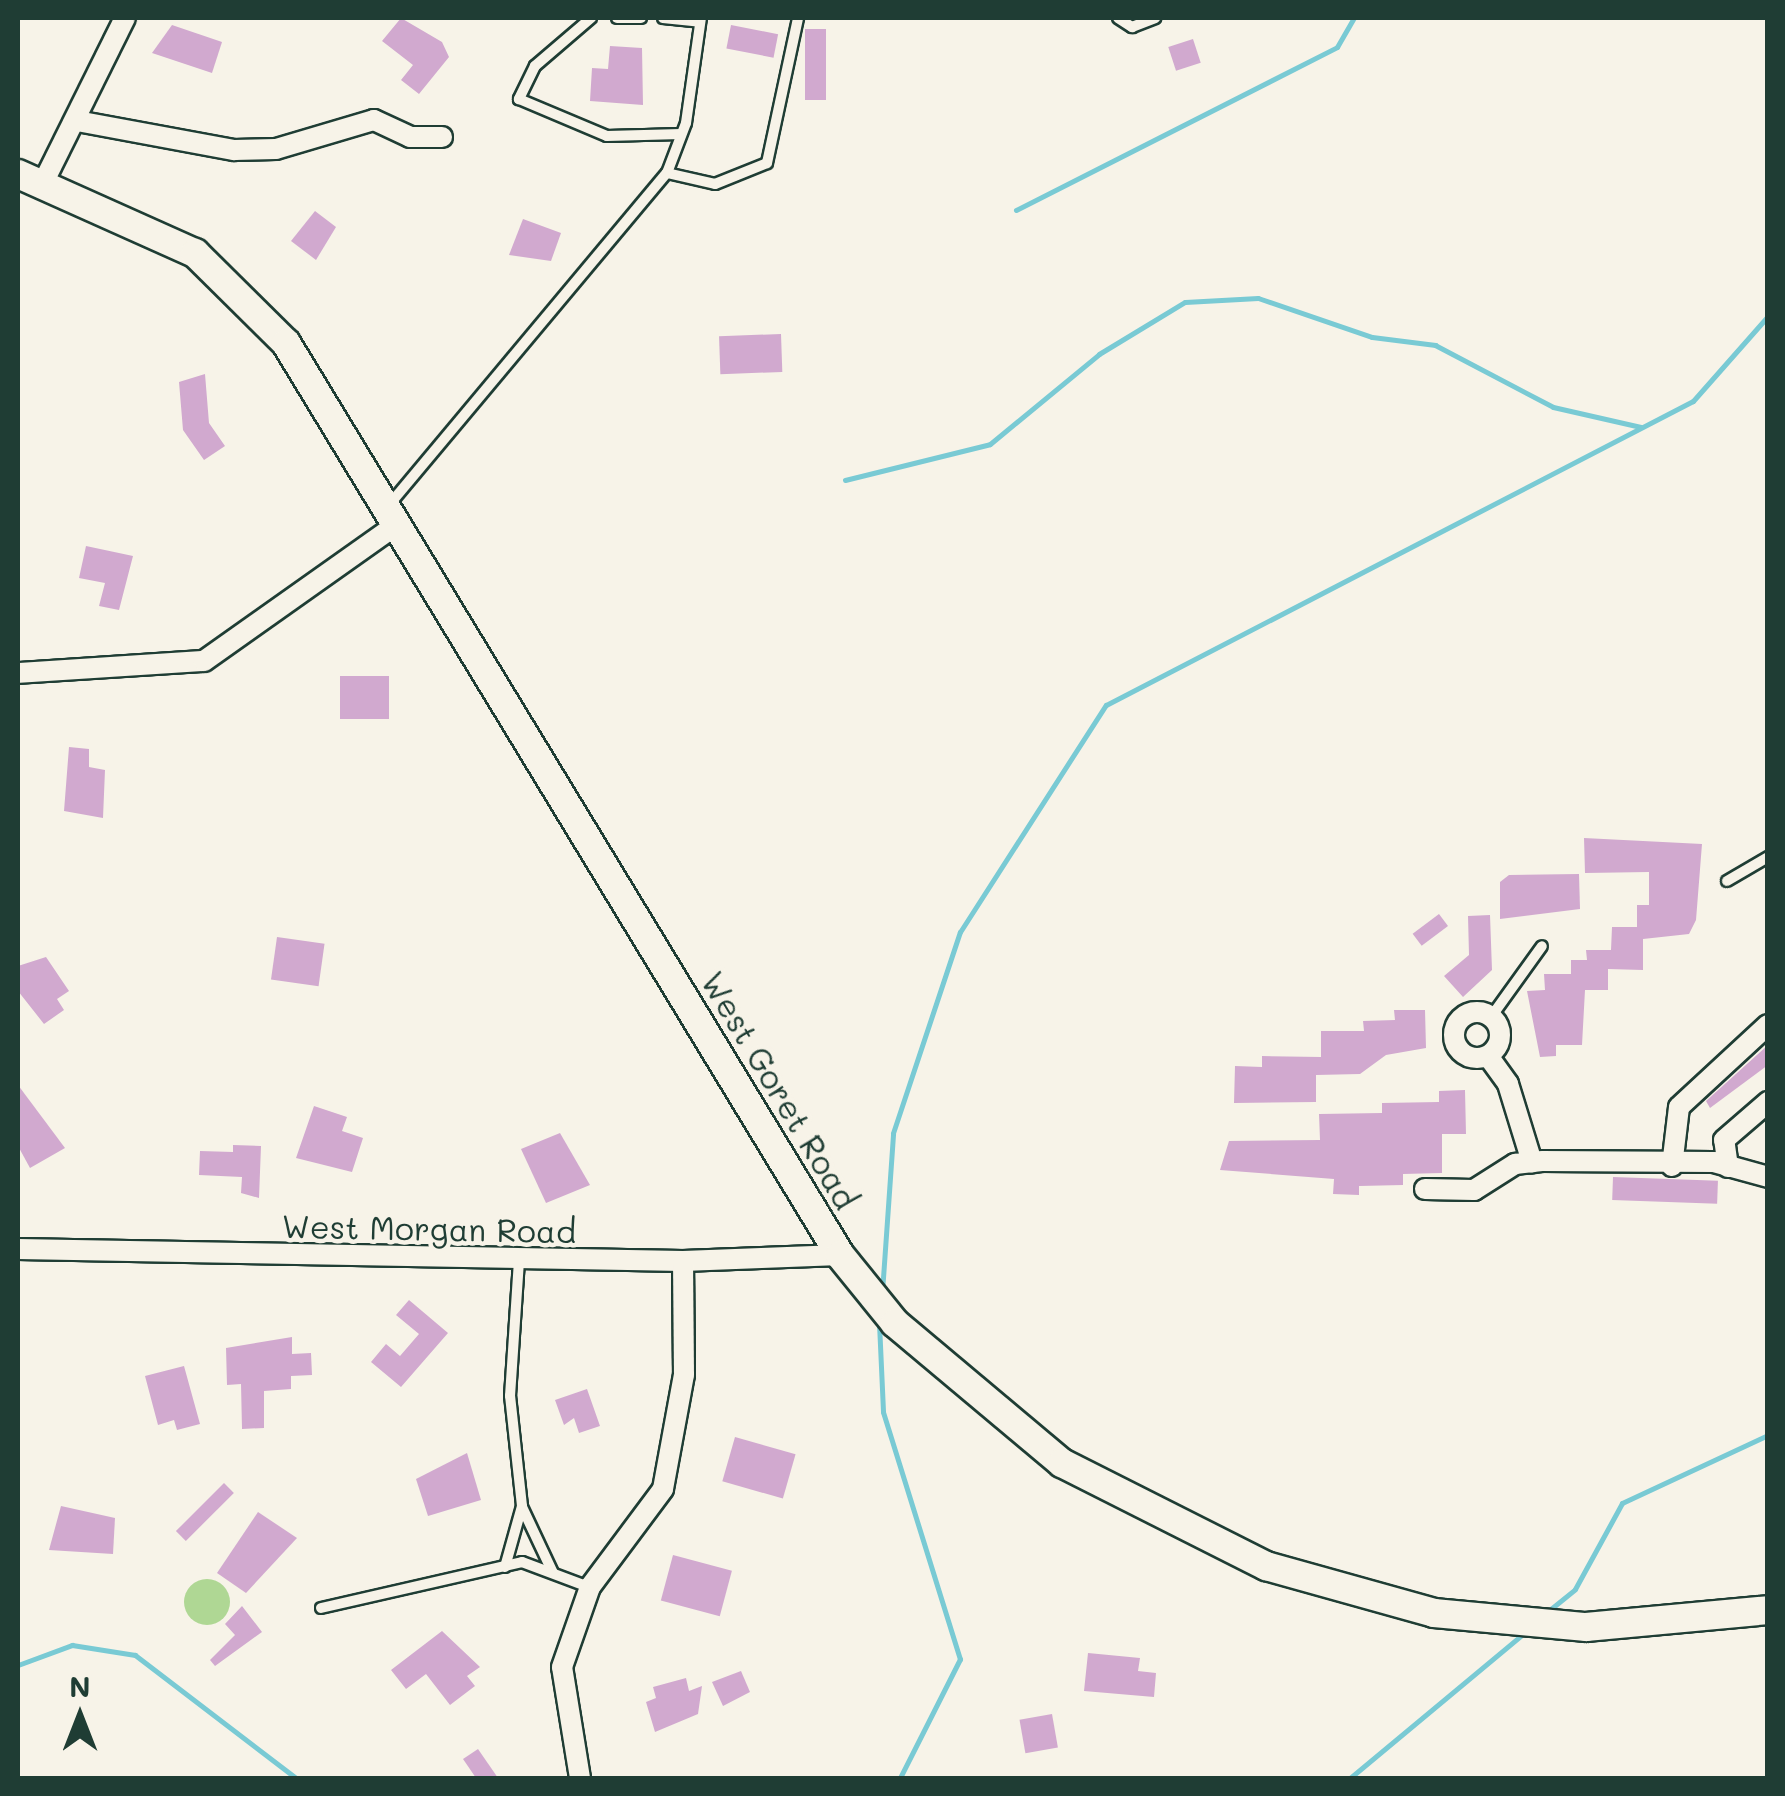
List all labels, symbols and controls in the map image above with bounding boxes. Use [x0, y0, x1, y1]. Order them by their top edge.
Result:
street label: West Goret Road [694, 964, 866, 1216]
street label: West Morgan Road [281, 1206, 577, 1250]
north arrow [30, 1666, 130, 1766]
text: N [69, 1668, 91, 1704]

